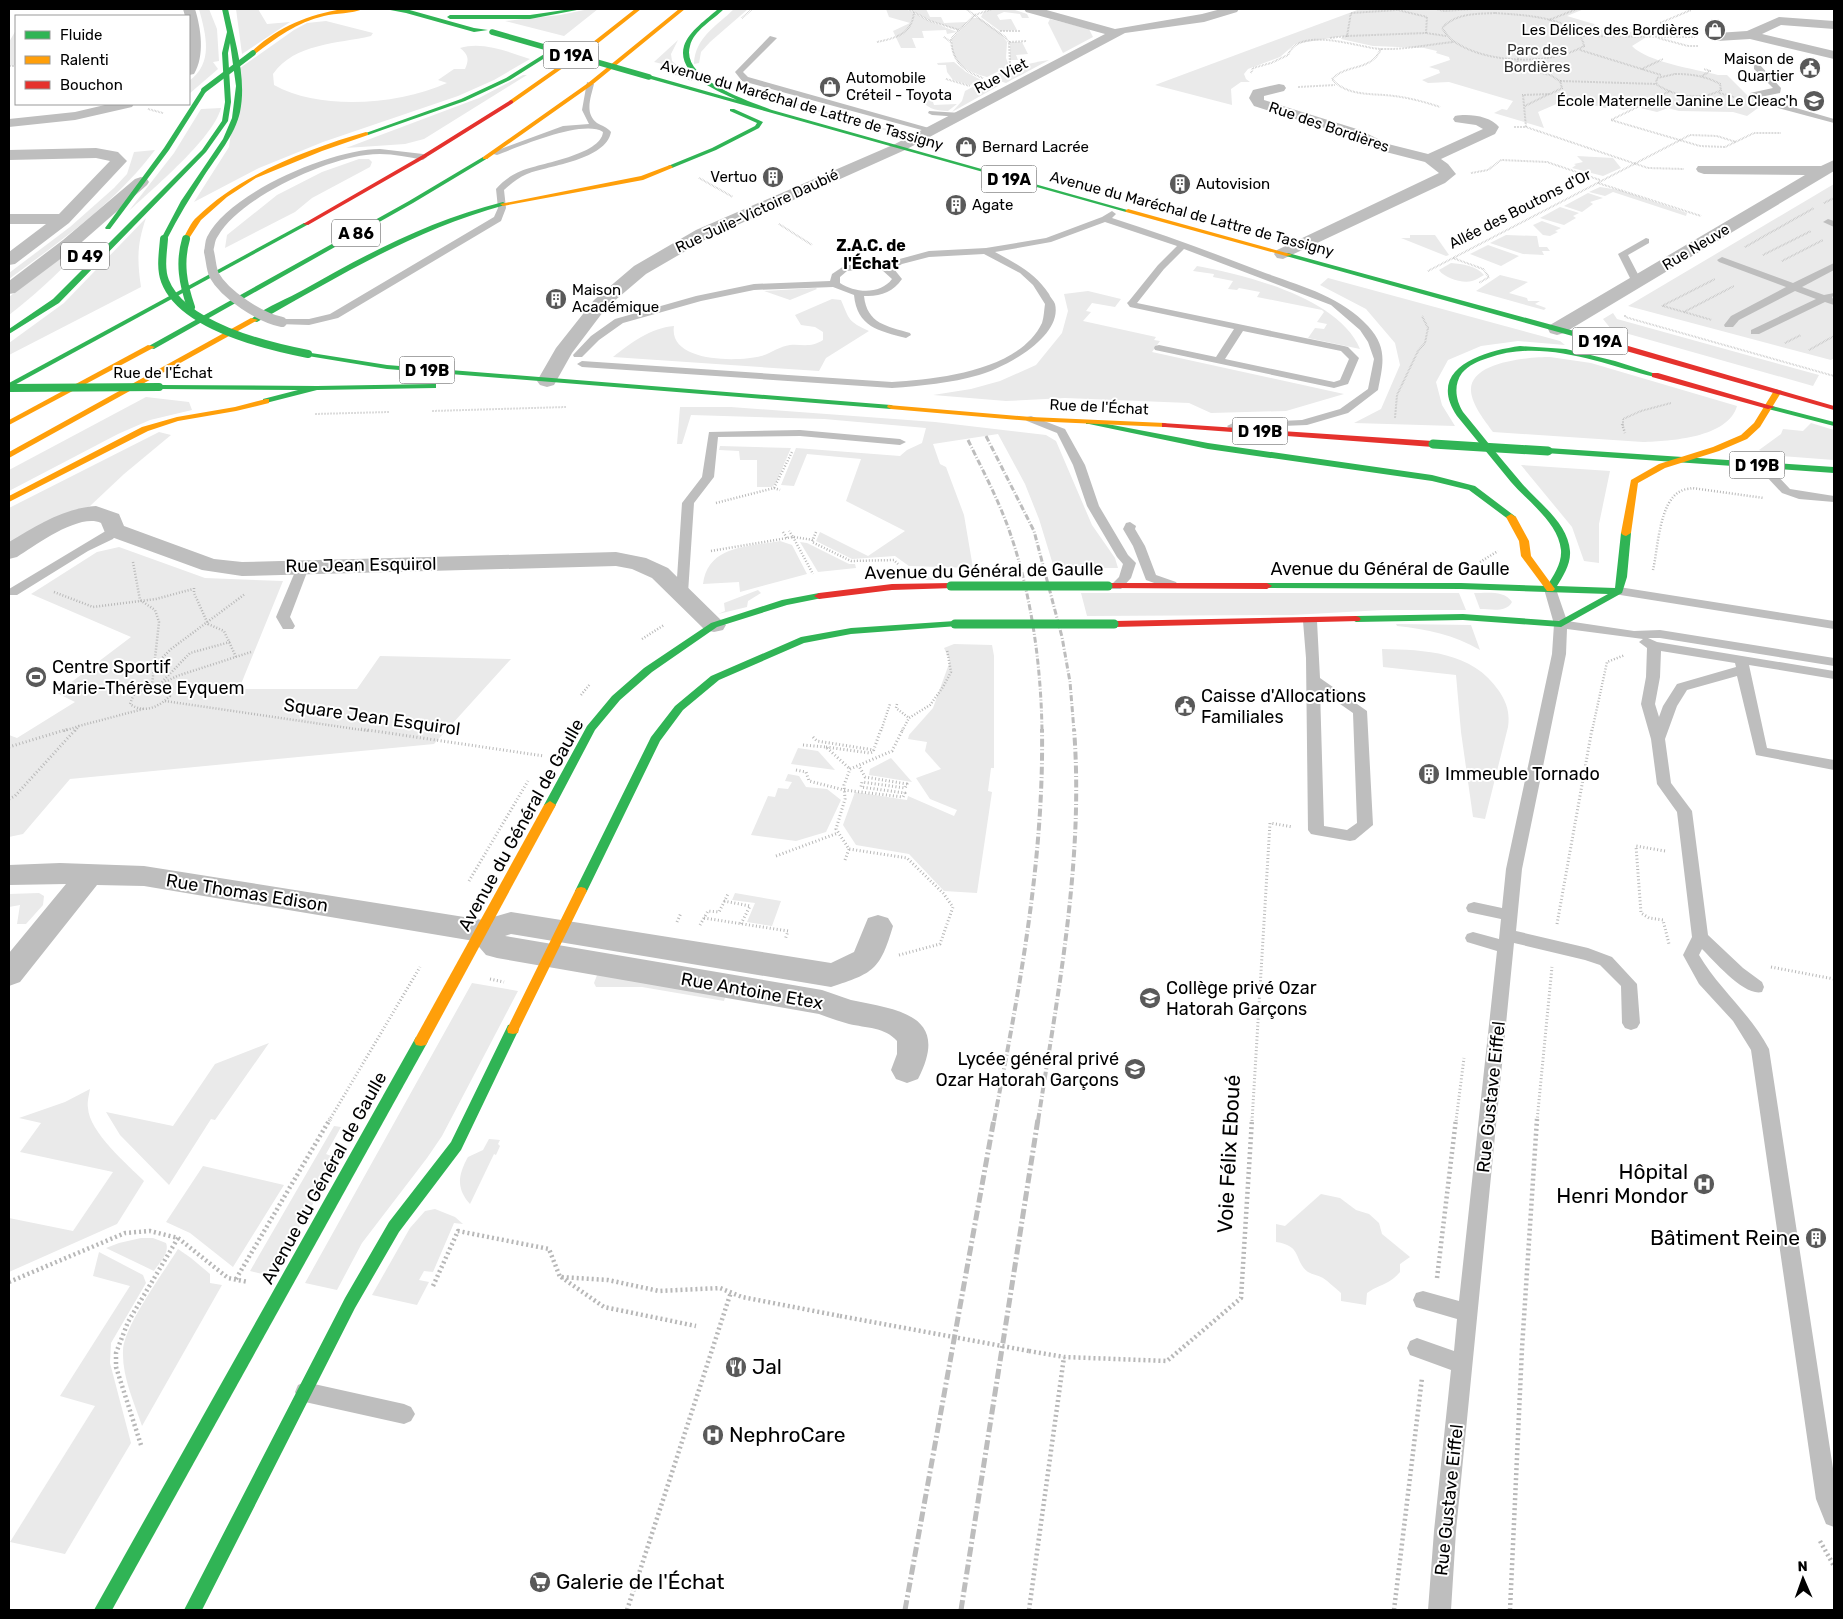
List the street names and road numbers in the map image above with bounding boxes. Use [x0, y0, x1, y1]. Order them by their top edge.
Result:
road number: D 19A [544, 42, 598, 68]
street label: Rue Viet [971, 54, 1031, 98]
street label: Avenue du Maréchal de Lattre de Tassigny [659, 56, 945, 154]
street label: Rue des Bordières [1266, 98, 1392, 156]
street label: Rue Julie-Victoire Daubié [673, 165, 841, 257]
road number: D 19A [982, 165, 1036, 192]
street label: Allée des Boutons d'Or [1446, 165, 1594, 253]
street label: Avenue du Maréchal de Lattre de Tassigny [1048, 167, 1336, 261]
road number: A 86 [332, 220, 380, 247]
street label: Rue Neuve [1659, 220, 1733, 274]
road number: D 49 [61, 242, 109, 270]
road number: D 19A [1572, 328, 1628, 354]
road number: D 19B [400, 356, 454, 384]
street label: Rue de l'Échat [113, 364, 213, 382]
street label: Rue de l'Échat [1049, 395, 1149, 419]
road number: D 19B [1232, 418, 1288, 444]
road number: D 19B [1730, 452, 1784, 478]
street label: Rue Jean Esquirol [285, 553, 437, 577]
street label: Avenue du Général de Gaulle [864, 558, 1104, 584]
street label: Avenue du Général de Gaulle [1270, 558, 1510, 580]
street label: Square Jean Esquirol [282, 694, 462, 740]
street label: Avenue du Général de Gaulle [453, 715, 589, 935]
street label: Rue Thomas Edison [164, 869, 330, 917]
street label: Rue Antoine Etex [679, 968, 825, 1014]
street label: Rue Gustave Eiffel [1472, 1020, 1510, 1174]
street label: Avenue du Général de Gaulle [256, 1068, 392, 1288]
street label: Voie Félix Eboué [1212, 1074, 1245, 1234]
street label: Rue Gustave Eiffel [1430, 1423, 1468, 1577]

